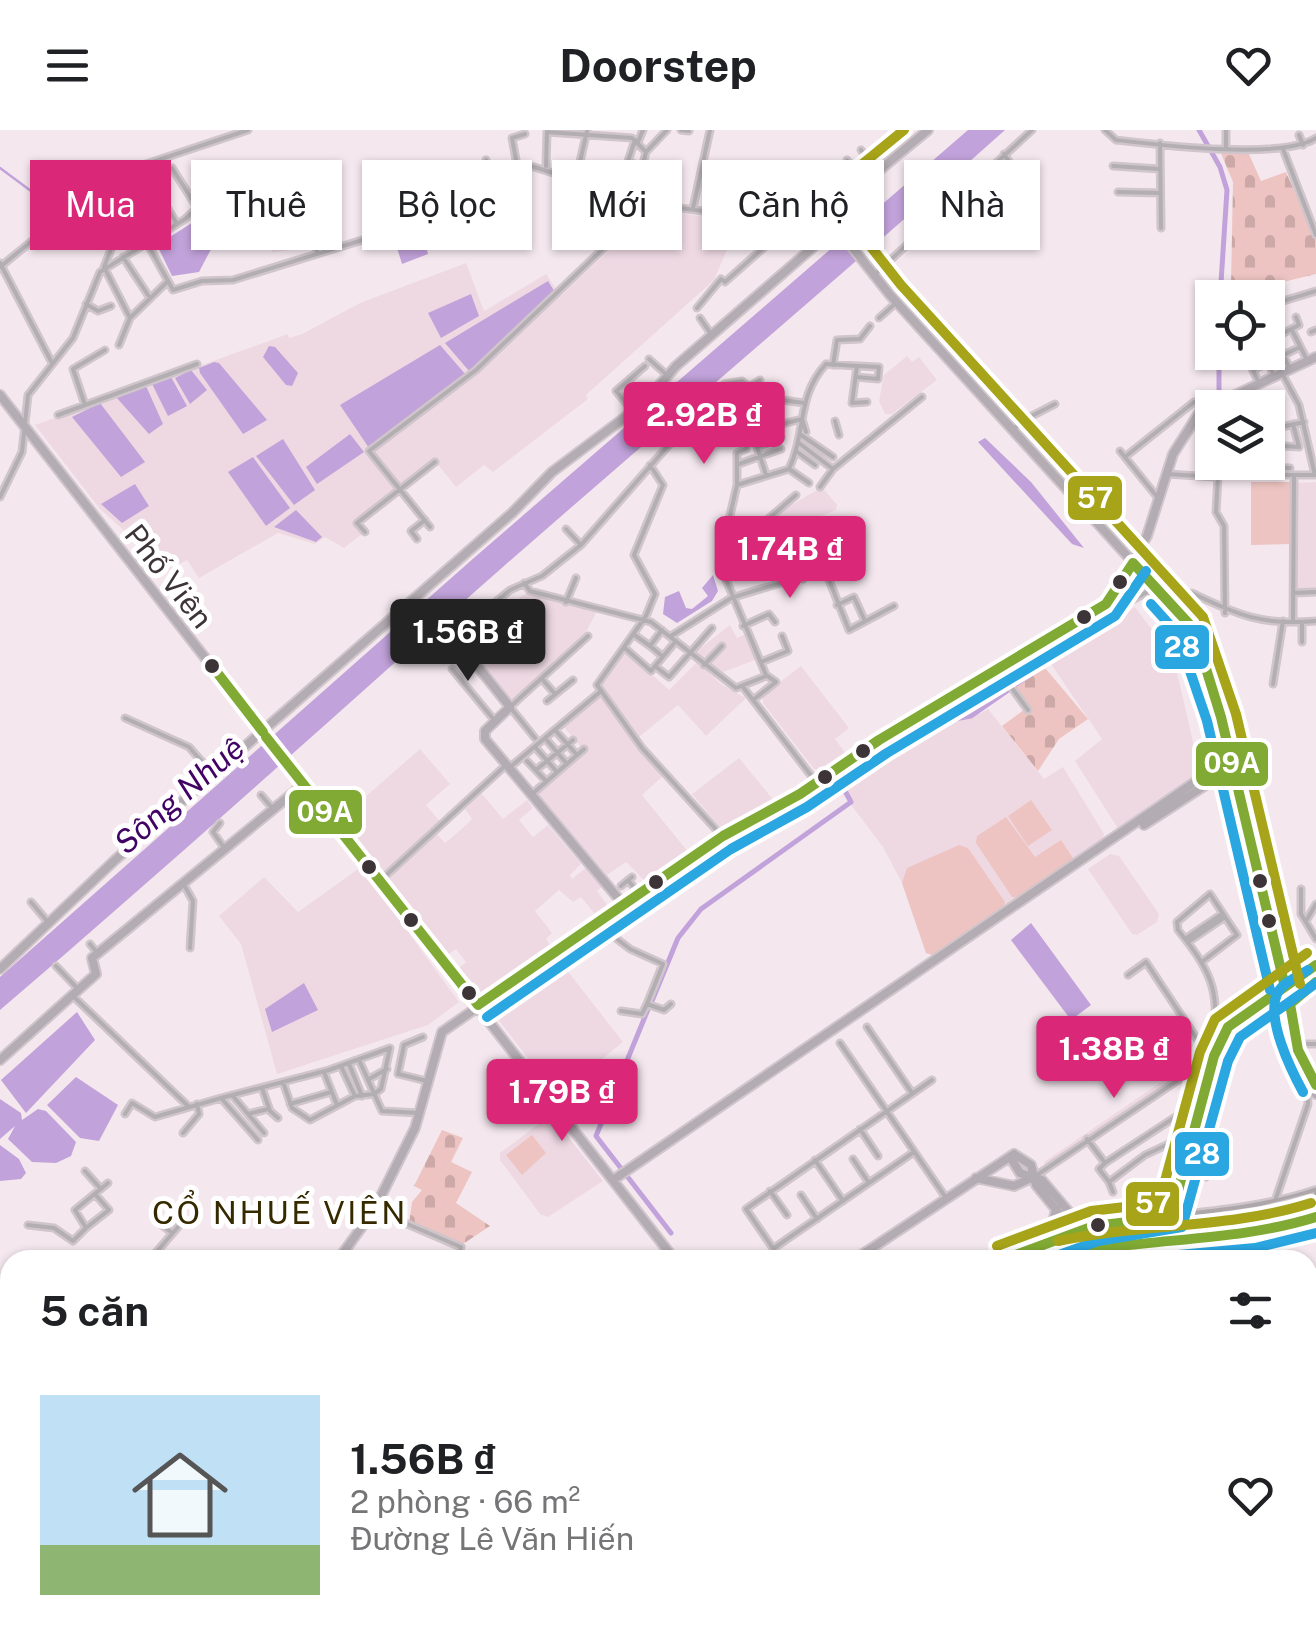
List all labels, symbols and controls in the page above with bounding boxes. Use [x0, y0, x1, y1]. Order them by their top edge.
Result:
icon: menu [40, 38, 95, 93]
icon: heart [1221, 38, 1276, 93]
text: Doorstep [559, 39, 757, 92]
chip: Mua [30, 160, 171, 250]
chip: Thuê [191, 160, 342, 250]
chip: Bộ lọc [362, 160, 532, 250]
chip: Mới [552, 160, 682, 250]
chip: Căn hộ [702, 160, 884, 250]
chip: Nhà [904, 160, 1040, 250]
map controls [1195, 280, 1285, 480]
button: locate [1195, 280, 1285, 370]
pin: 2.92B ₫ [612, 382, 796, 467]
button: layers [1195, 390, 1285, 480]
text: 2.92B ₫ [646, 396, 762, 433]
line badge: 57 [1066, 474, 1124, 522]
text: 57 [1077, 481, 1113, 514]
pin: 1.74B ₫ [698, 516, 882, 601]
street label: Phố Viên [117, 517, 221, 635]
text: 1.74B ₫ [737, 530, 843, 567]
unlabelled marker [1110, 572, 1130, 592]
pin: 1.56B ₫ [376, 599, 560, 684]
unlabelled marker [1074, 607, 1094, 627]
text: 1.56B ₫ [412, 613, 524, 650]
line badge: 28 [1153, 623, 1211, 671]
text: 28 [1164, 630, 1200, 663]
unlabelled marker [202, 656, 222, 676]
water label: Sông Nhuệ [107, 729, 251, 861]
line badge: 09A [1194, 740, 1270, 788]
unlabelled marker [853, 741, 873, 761]
text: 09A [1204, 746, 1260, 779]
unlabelled marker [815, 767, 835, 787]
line badge: 09A [287, 788, 364, 836]
text: 09A [297, 795, 353, 828]
unlabelled marker [359, 857, 379, 877]
unlabelled marker [1250, 871, 1270, 891]
unlabelled marker [646, 872, 666, 892]
unlabelled marker [401, 910, 421, 930]
unlabelled marker [1259, 911, 1279, 931]
unlabelled marker [459, 983, 479, 1003]
pin: 1.38B ₫ [1022, 1016, 1206, 1101]
text: 1.38B ₫ [1058, 1030, 1170, 1067]
pin: 1.79B ₫ [470, 1059, 654, 1144]
text: 1.79B ₫ [509, 1073, 615, 1110]
line badge: 28 [1173, 1130, 1231, 1178]
text: 28 [1184, 1137, 1220, 1170]
line badge: 57 [1124, 1180, 1181, 1228]
text: 57 [1135, 1186, 1171, 1219]
district label: CỔ NHUẾ VIÊN [152, 1189, 408, 1231]
unlabelled marker [1088, 1215, 1108, 1235]
icon: filters [1223, 1283, 1278, 1338]
text: 5 căn [40, 1286, 149, 1335]
text: 1.56B ₫ [350, 1434, 496, 1483]
icon: home [120, 1435, 240, 1555]
icon: heart [1223, 1468, 1278, 1523]
text: 2 phòng · 66 m² [350, 1483, 580, 1520]
text: Đường Lê Văn Hiến [350, 1520, 634, 1557]

